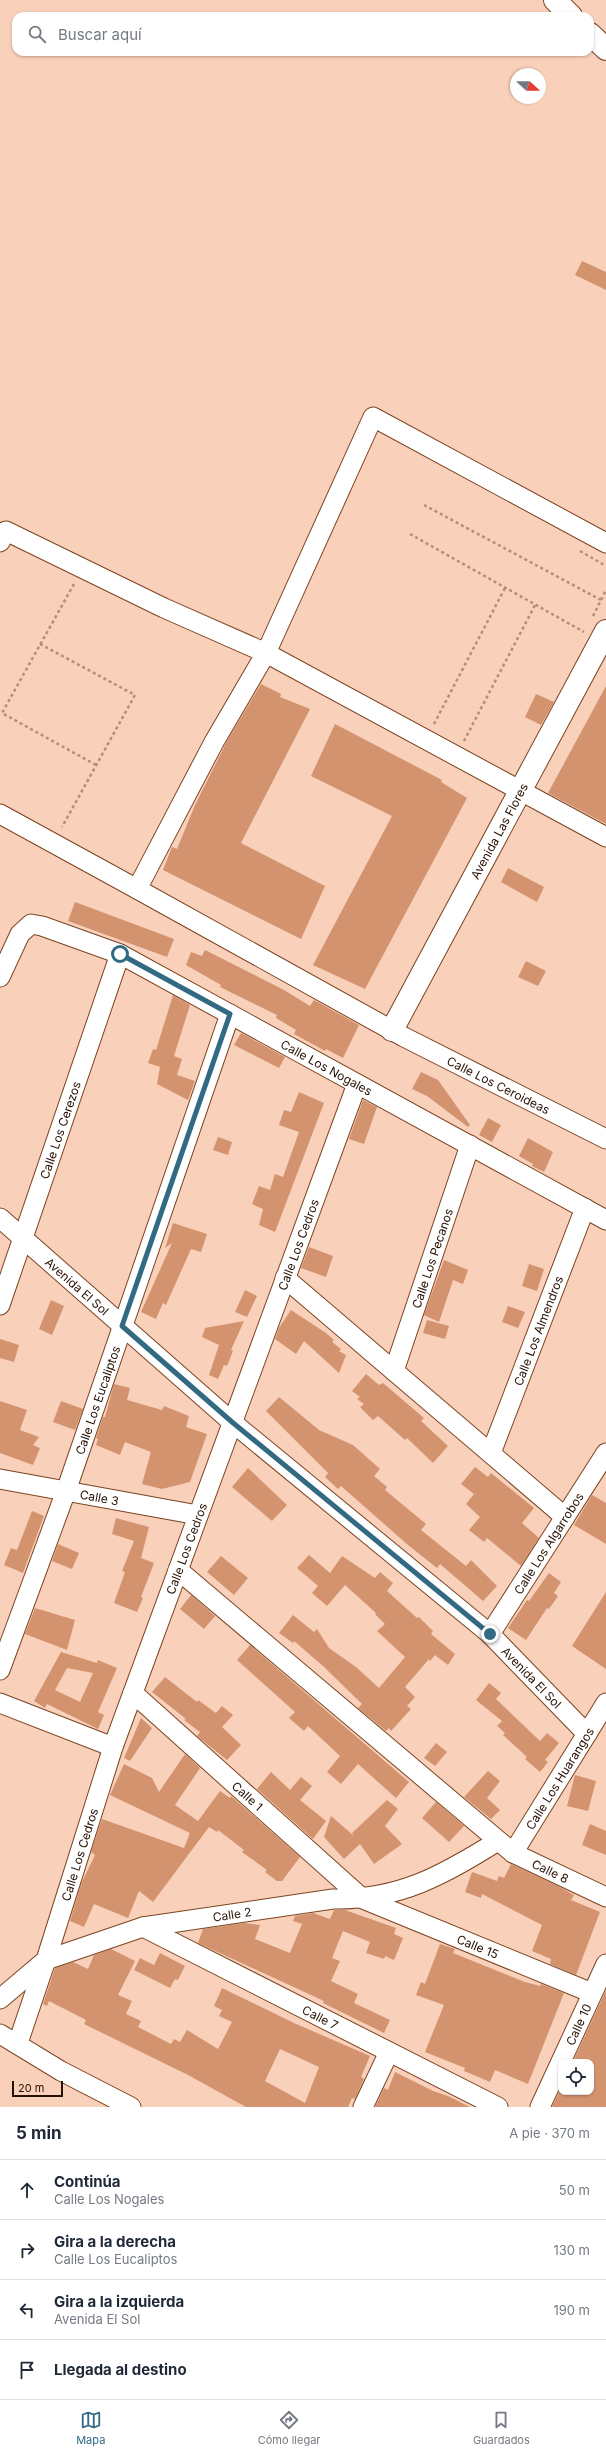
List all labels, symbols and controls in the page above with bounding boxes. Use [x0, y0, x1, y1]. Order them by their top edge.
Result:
search box [12, 12, 594, 56]
icon: search [26, 23, 48, 45]
text: Buscar aquí [58, 25, 142, 44]
north arrow [510, 68, 546, 104]
street label: Avenida Las Flores [467, 780, 531, 881]
route start [111, 945, 129, 963]
street label: Calle Los Nogales [278, 1036, 375, 1098]
street label: Calle Los Ceroideas [445, 1053, 552, 1117]
street label: Calle Los Cerezos [36, 1079, 83, 1181]
street label: Calle Los Cedros [274, 1197, 322, 1292]
street label: Calle Los Pecanos [408, 1206, 456, 1310]
street label: Avenida El Sol [42, 1254, 112, 1318]
street label: Calle Los Almendros [510, 1274, 566, 1388]
street label: Calle Los Eucaliptos [72, 1344, 123, 1456]
street label: Calle 3 [79, 1486, 120, 1508]
street label: Calle Los Algarrobos [510, 1489, 586, 1597]
street label: Calle Los Cedros [162, 1501, 210, 1596]
route end [481, 1625, 499, 1643]
street label: Avenida El Sol [499, 1643, 565, 1711]
street label: Calle Los Huarangos [522, 1724, 597, 1832]
street label: Calle 1 [229, 1778, 266, 1814]
street label: Calle Los Cedros [58, 1806, 101, 1903]
street label: Calle 8 [530, 1856, 571, 1886]
street label: Calle 2 [212, 1904, 252, 1924]
street label: Calle 15 [455, 1931, 501, 1961]
street label: Calle 10 [562, 2001, 594, 2048]
street label: Calle 7 [300, 2002, 341, 2032]
map controls [558, 2059, 594, 2095]
button: locate [558, 2059, 594, 2095]
scale bar [12, 2079, 63, 2098]
text: 20 m [18, 2081, 44, 2095]
text: 5 min [16, 2123, 62, 2143]
text: A pie · 370 m [509, 2125, 590, 2141]
text: Continúa [54, 2172, 121, 2191]
icon: ahead [16, 2179, 38, 2201]
text: 50 m [559, 2182, 590, 2198]
text: Calle Los Nogales [54, 2191, 164, 2207]
text: Gira a la derecha [54, 2232, 176, 2251]
icon: right [16, 2239, 38, 2261]
text: 130 m [553, 2242, 590, 2258]
text: Calle Los Eucaliptos [54, 2251, 177, 2267]
text: Gira a la izquierda [54, 2292, 184, 2311]
icon: left [16, 2299, 38, 2321]
text: 190 m [553, 2302, 590, 2318]
text: Avenida El Sol [54, 2311, 140, 2327]
icon: arrive [16, 2359, 38, 2381]
text: Llegada al destino [54, 2360, 187, 2379]
tab: Mapa [76, 2409, 105, 2447]
tab: Cómo llegar [258, 2409, 320, 2447]
tab: Guardados [473, 2409, 530, 2447]

